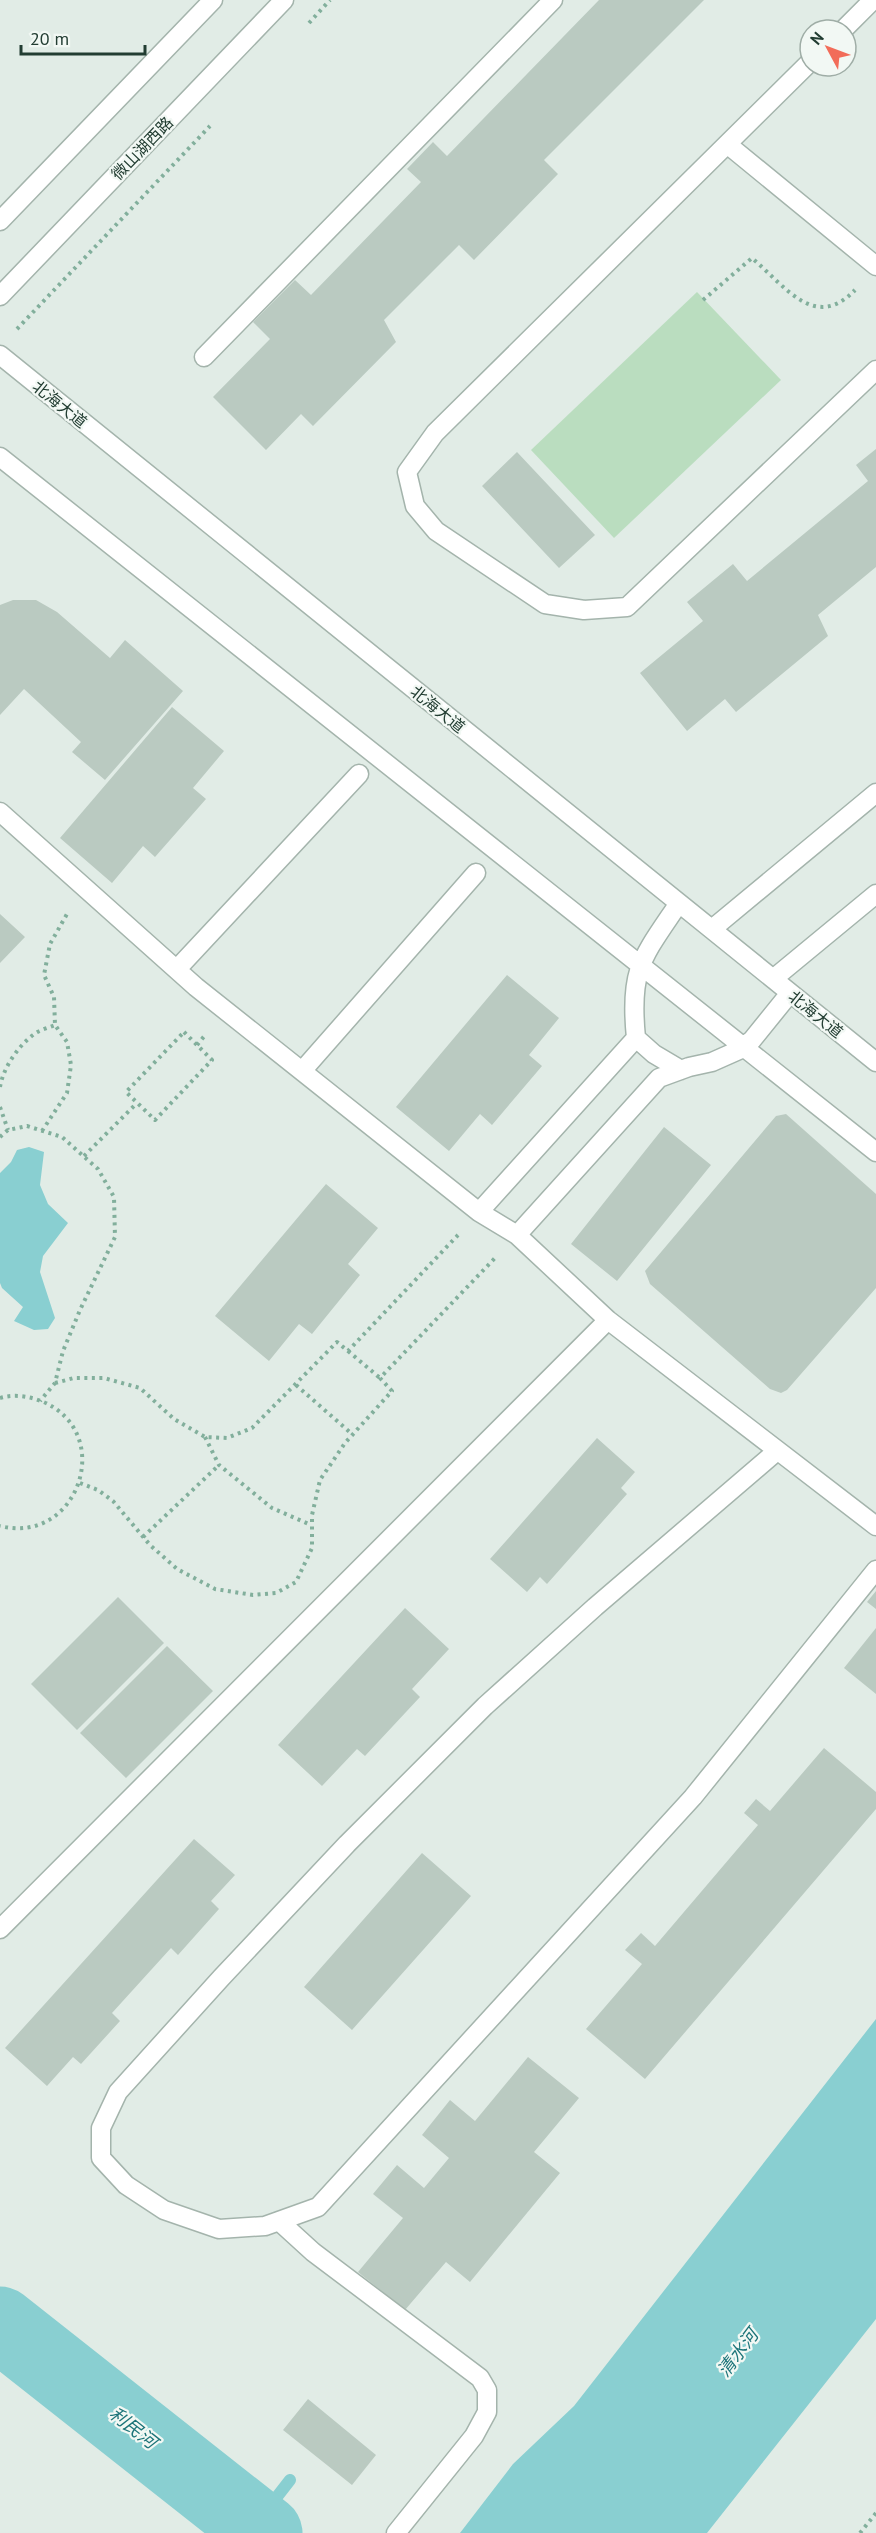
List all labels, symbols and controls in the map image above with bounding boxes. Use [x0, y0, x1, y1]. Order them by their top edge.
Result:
scale bar [21, 18, 146, 56]
north arrow [798, 18, 858, 78]
text: 20 m [30, 27, 69, 50]
text: N [806, 28, 828, 49]
street label: 微山湖西路 [107, 112, 177, 184]
street label: 北海大道 [29, 376, 91, 432]
street label: 北海大道 [407, 681, 469, 737]
street label: 北海大道 [785, 986, 847, 1042]
water label: 清水河 [712, 2322, 765, 2381]
water label: 利民河 [105, 2402, 164, 2455]

